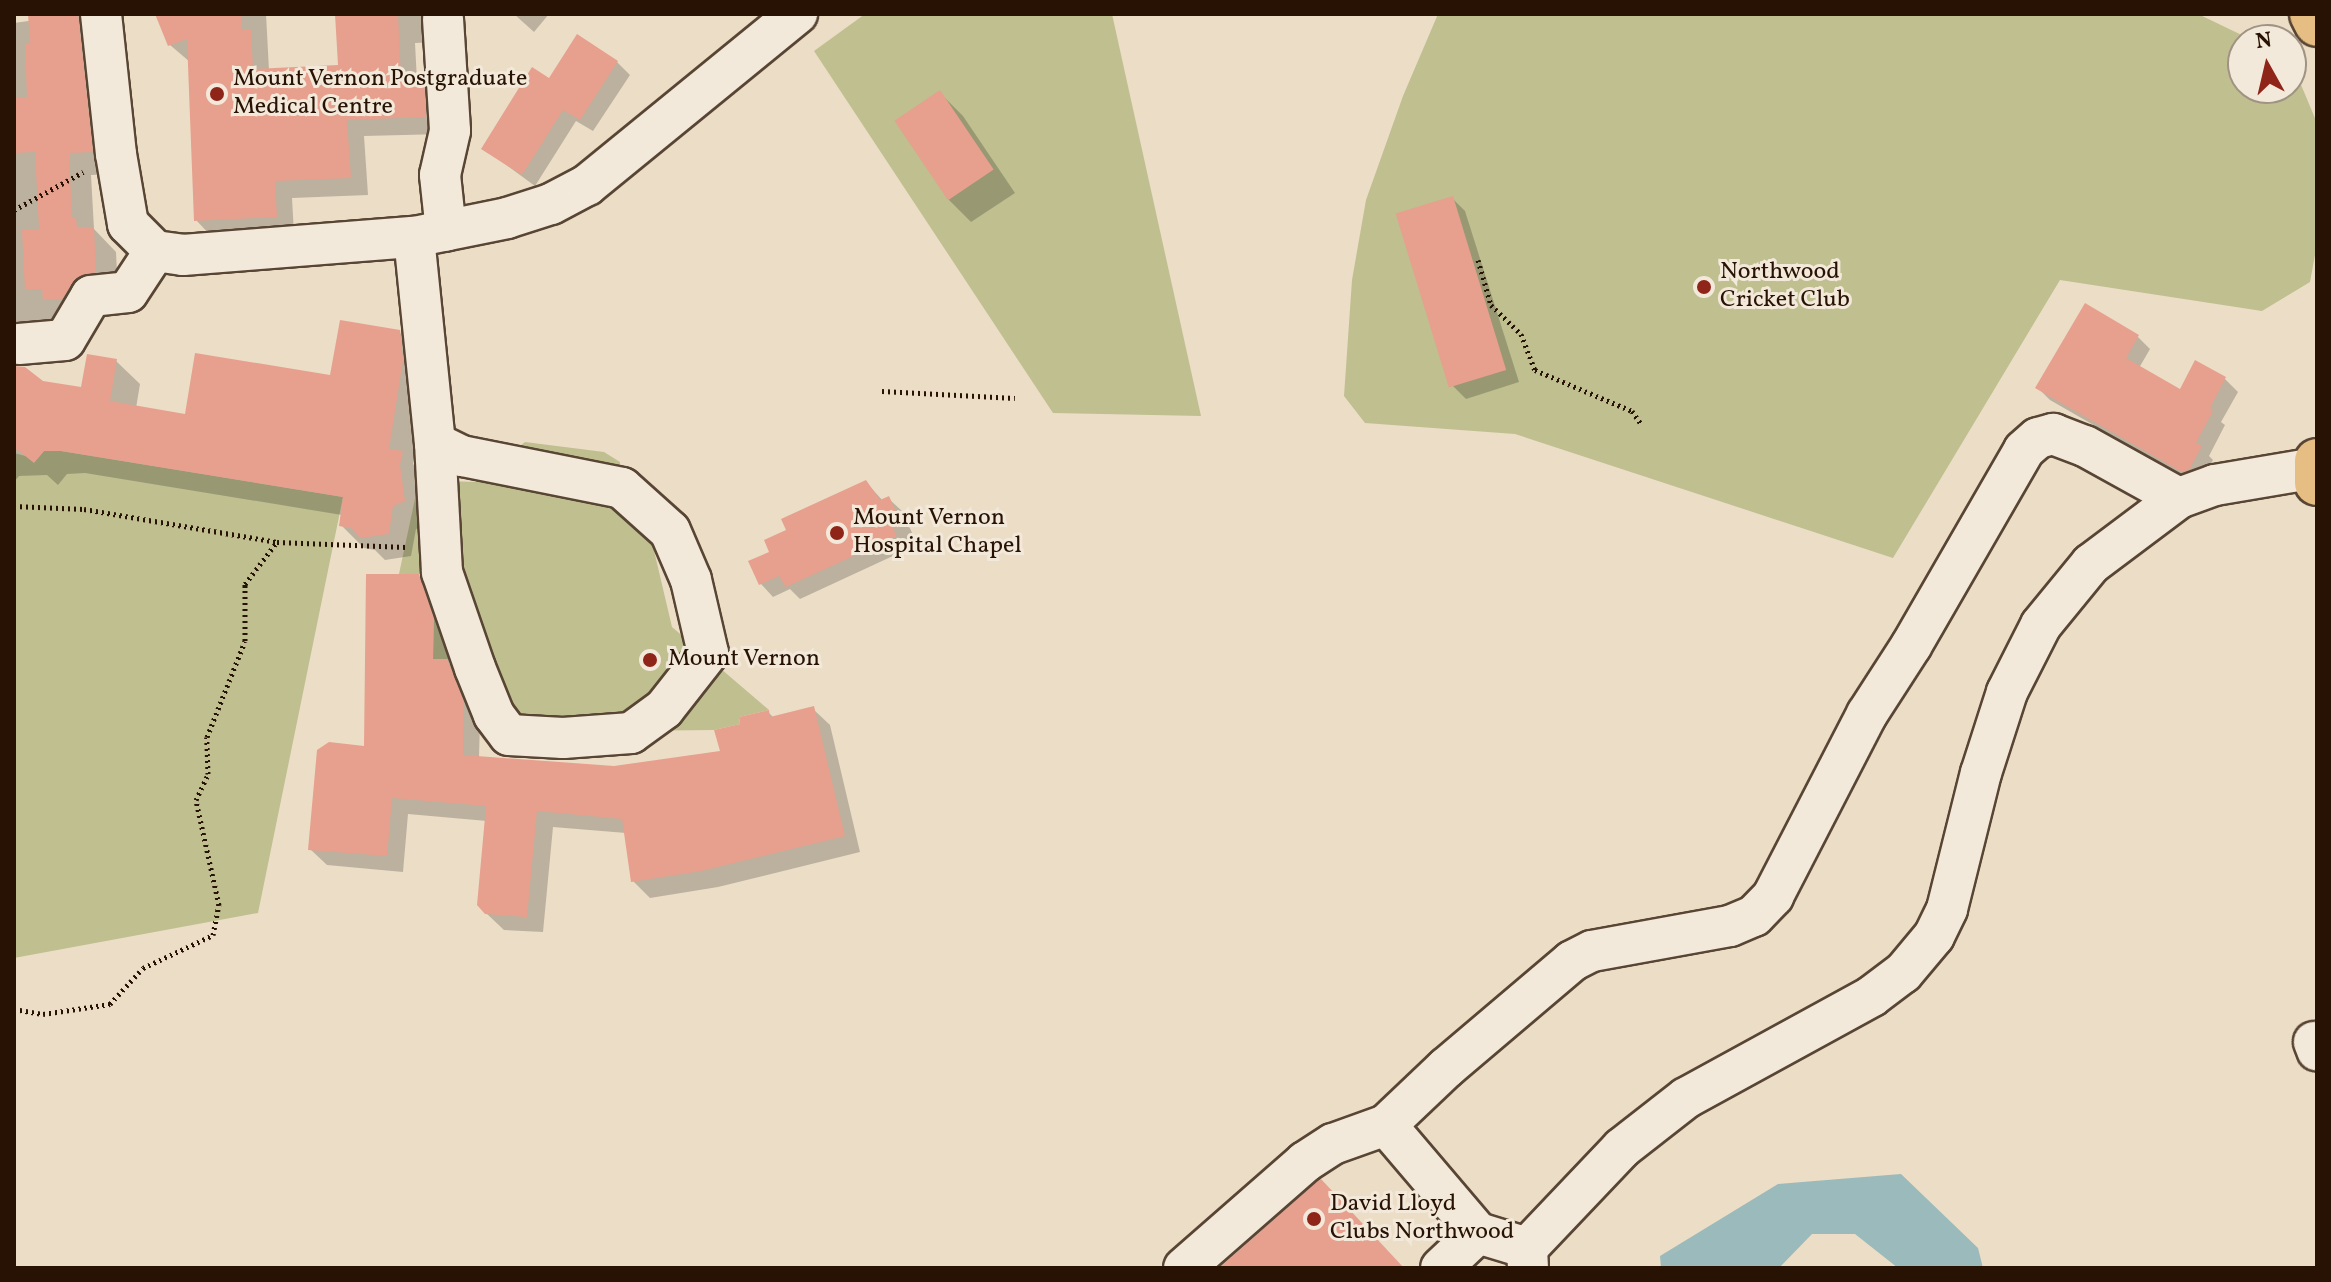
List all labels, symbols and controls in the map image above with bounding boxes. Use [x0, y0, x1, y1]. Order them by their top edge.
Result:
north arrow [2227, 24, 2307, 104]
text: N [2254, 25, 2274, 58]
place label: Mount Vernon Postgraduate Medical Centre [233, 66, 528, 122]
marker: Mount Vernon Postgraduate Medical Centre [208, 85, 226, 103]
place label: Northwood Cricket Club [1720, 259, 1850, 315]
marker: Northwood Cricket Club [1695, 278, 1713, 296]
place label: Mount Vernon Hospital Chapel [853, 505, 1022, 561]
marker: Mount Vernon Hospital Chapel [828, 524, 846, 542]
place label: Mount Vernon [668, 646, 821, 674]
marker: Mount Vernon [639, 649, 661, 671]
place label: David Lloyd Clubs Northwood [1330, 1191, 1514, 1247]
marker: David Lloyd Clubs Northwood [1305, 1210, 1323, 1228]

